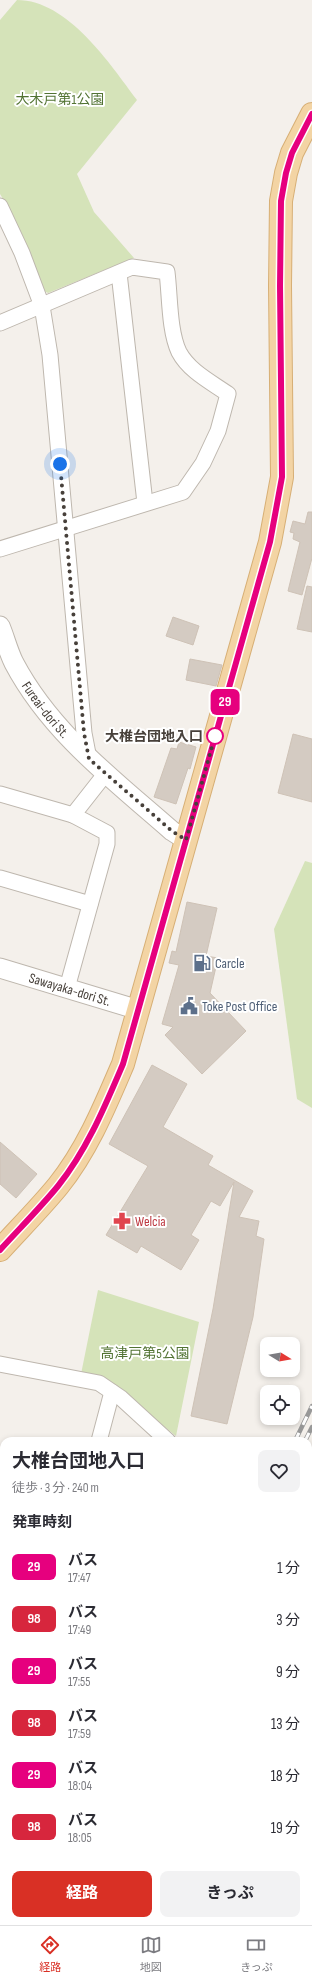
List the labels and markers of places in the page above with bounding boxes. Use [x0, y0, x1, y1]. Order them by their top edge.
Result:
marker: 大椎台団地入口 [206, 727, 224, 745]
place label: 大椎台団地入口 [105, 728, 203, 745]
fuel station icon: Carcle [192, 953, 212, 973]
place label: Carcle [215, 955, 245, 972]
public building icon: Toke Post Office [179, 996, 199, 1016]
place label: Toke Post Office [202, 998, 278, 1015]
pharmacy icon: Welcia [112, 1211, 132, 1231]
place label: Welcia [135, 1213, 166, 1230]

